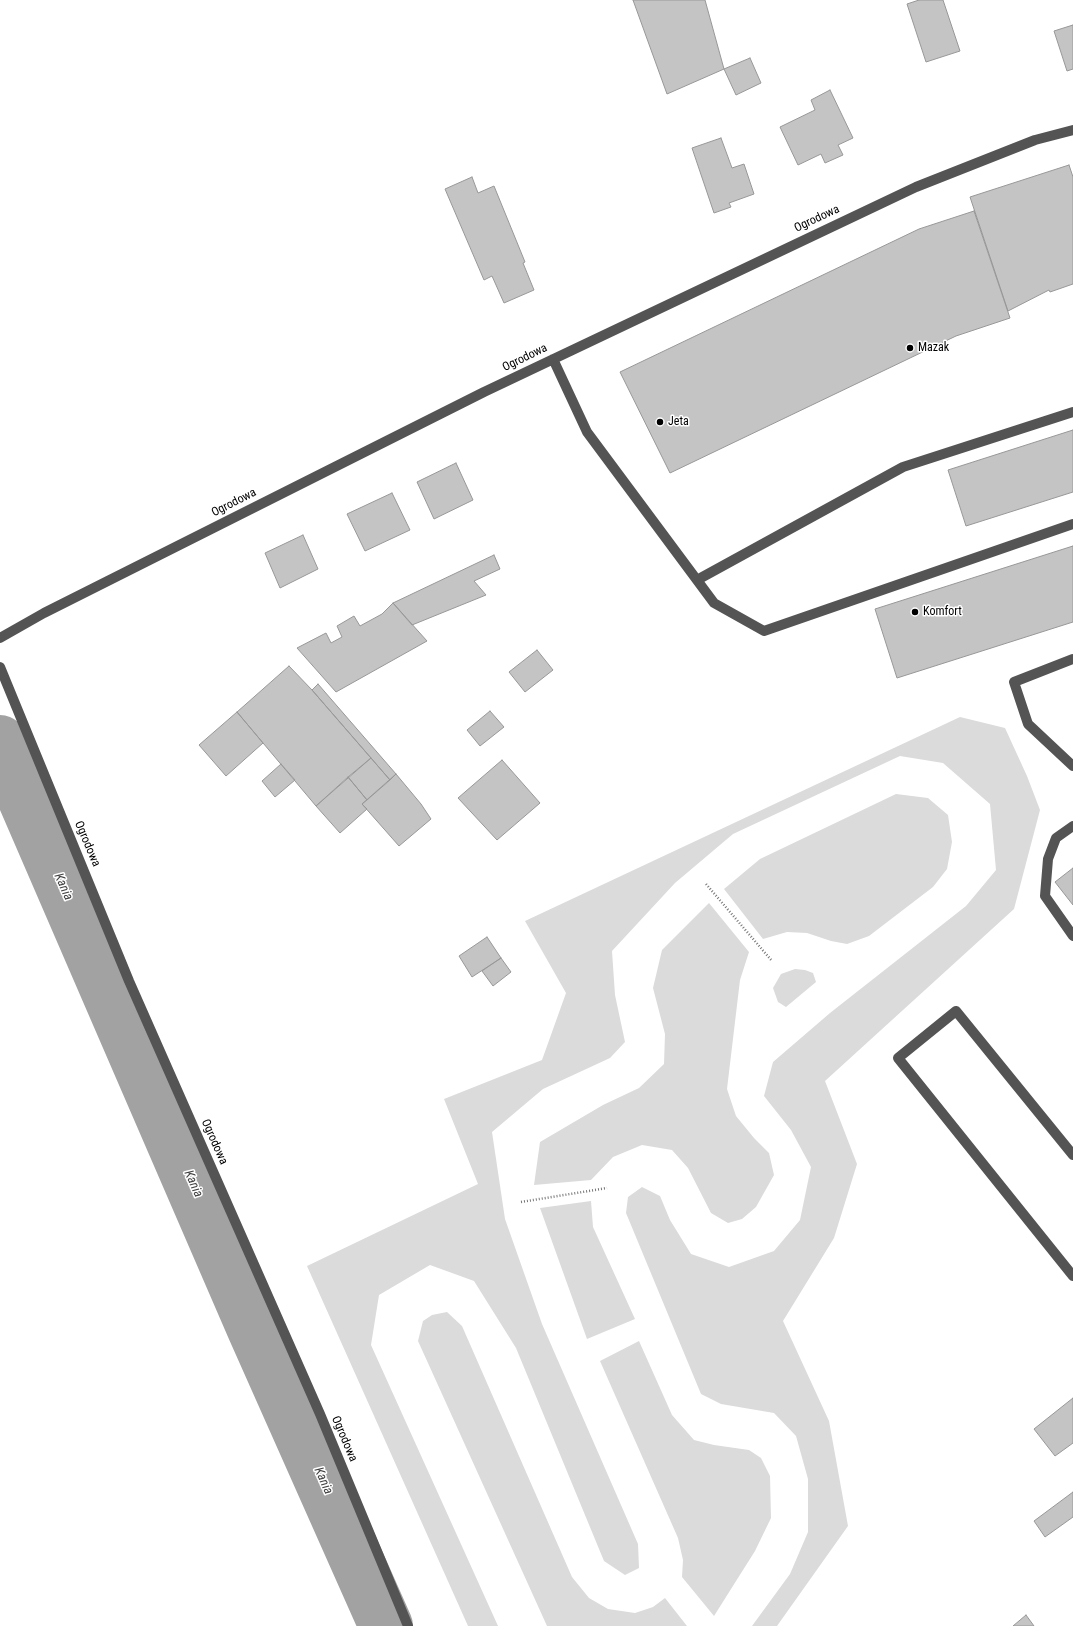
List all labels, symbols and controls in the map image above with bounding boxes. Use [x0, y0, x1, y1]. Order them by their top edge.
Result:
street label: Ogrodowa [792, 202, 842, 236]
street label: Ogrodowa [500, 341, 550, 375]
place label: Mazak [918, 341, 949, 355]
marker: Mazak [905, 343, 915, 353]
place label: Jeta [668, 415, 689, 429]
marker: Jeta [655, 417, 665, 427]
street label: Ogrodowa [209, 486, 259, 520]
place label: Komfort [923, 605, 962, 619]
marker: Komfort [910, 607, 920, 617]
street label: Ogrodowa [71, 819, 103, 869]
water label: Kania [50, 871, 76, 903]
street label: Ogrodowa [198, 1117, 230, 1167]
water label: Kania [180, 1168, 206, 1200]
street label: Ogrodowa [328, 1414, 360, 1464]
water label: Kania [310, 1465, 336, 1497]

